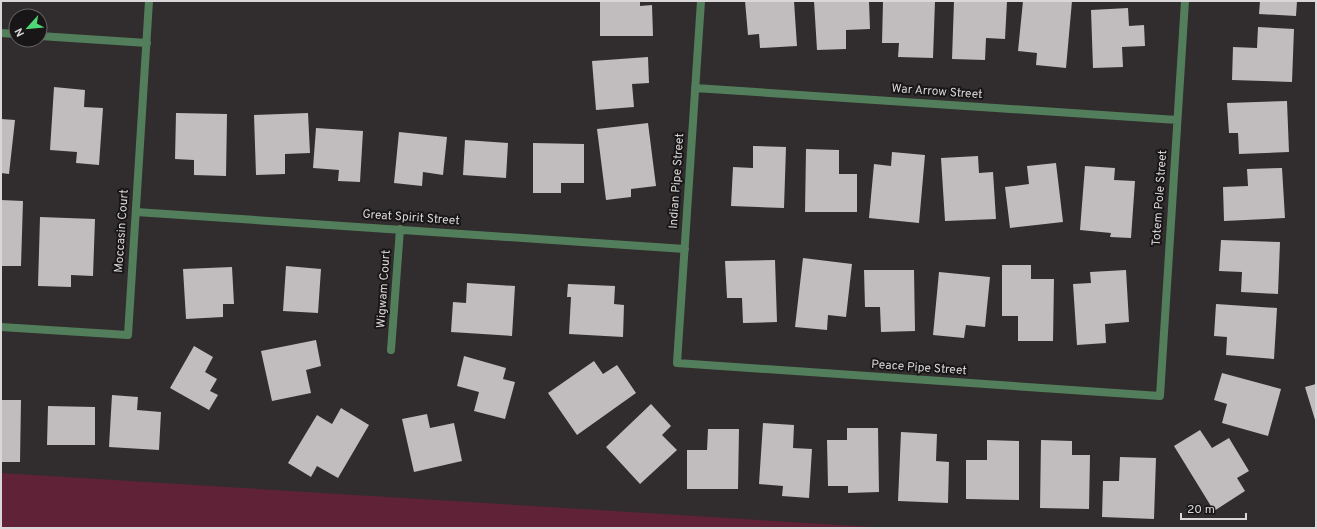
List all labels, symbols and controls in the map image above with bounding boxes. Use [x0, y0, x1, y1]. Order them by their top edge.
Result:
north arrow [8, 8, 48, 48]
text: N [12, 25, 28, 39]
street label: War Arrow Street [891, 81, 983, 103]
street label: Indian Pipe Street [666, 133, 688, 229]
street label: Totem Pole Street [1149, 149, 1171, 247]
street label: Moccasin Court [111, 189, 133, 273]
street label: Great Spirit Street [362, 207, 460, 229]
street label: Wigwam Court [373, 249, 395, 329]
street label: Peace Pipe Street [871, 357, 967, 379]
scale bar [1181, 495, 1246, 521]
text: 20 m [1187, 502, 1215, 518]

